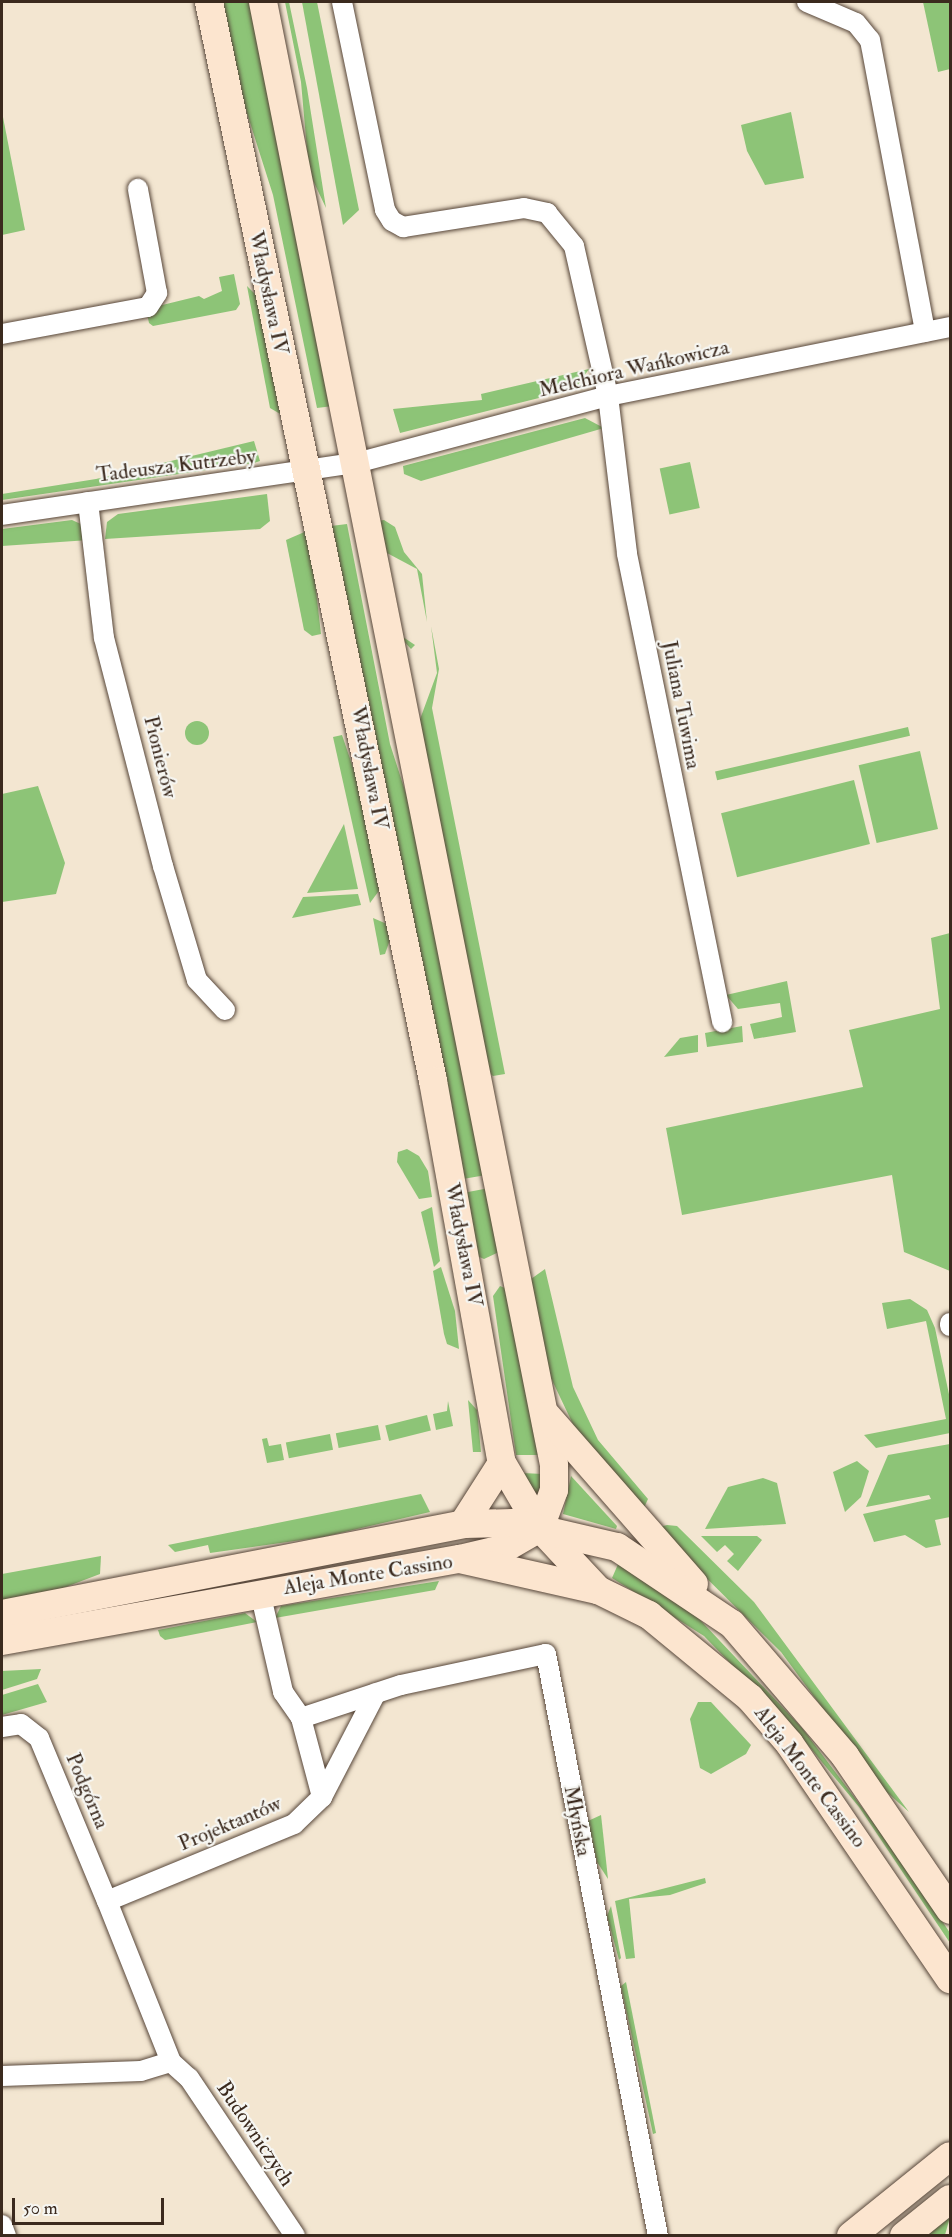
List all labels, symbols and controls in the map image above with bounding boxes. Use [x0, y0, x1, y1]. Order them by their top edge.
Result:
street label: Władysława IV [243, 229, 293, 357]
street label: Melchiora Wańkowicza [536, 335, 732, 403]
street label: Tadeusza Kutrzeby [95, 444, 257, 488]
street label: Juliana Tuwima [656, 639, 706, 771]
street label: Władysława IV [345, 704, 393, 832]
street label: Pionierów [138, 713, 182, 801]
street label: Władysława IV [439, 1181, 487, 1309]
street label: Aleja Monte Cassino [282, 1549, 454, 1601]
street label: Aleja Monte Cassino [749, 1701, 871, 1853]
street label: Podgórna [60, 1749, 114, 1833]
street label: Młyńska [558, 1784, 596, 1858]
street label: Projektantów [175, 1791, 285, 1857]
street label: Budowniczych [211, 2077, 299, 2191]
scale bar [15, 2186, 166, 2224]
text: 50 m [23, 2197, 58, 2220]

